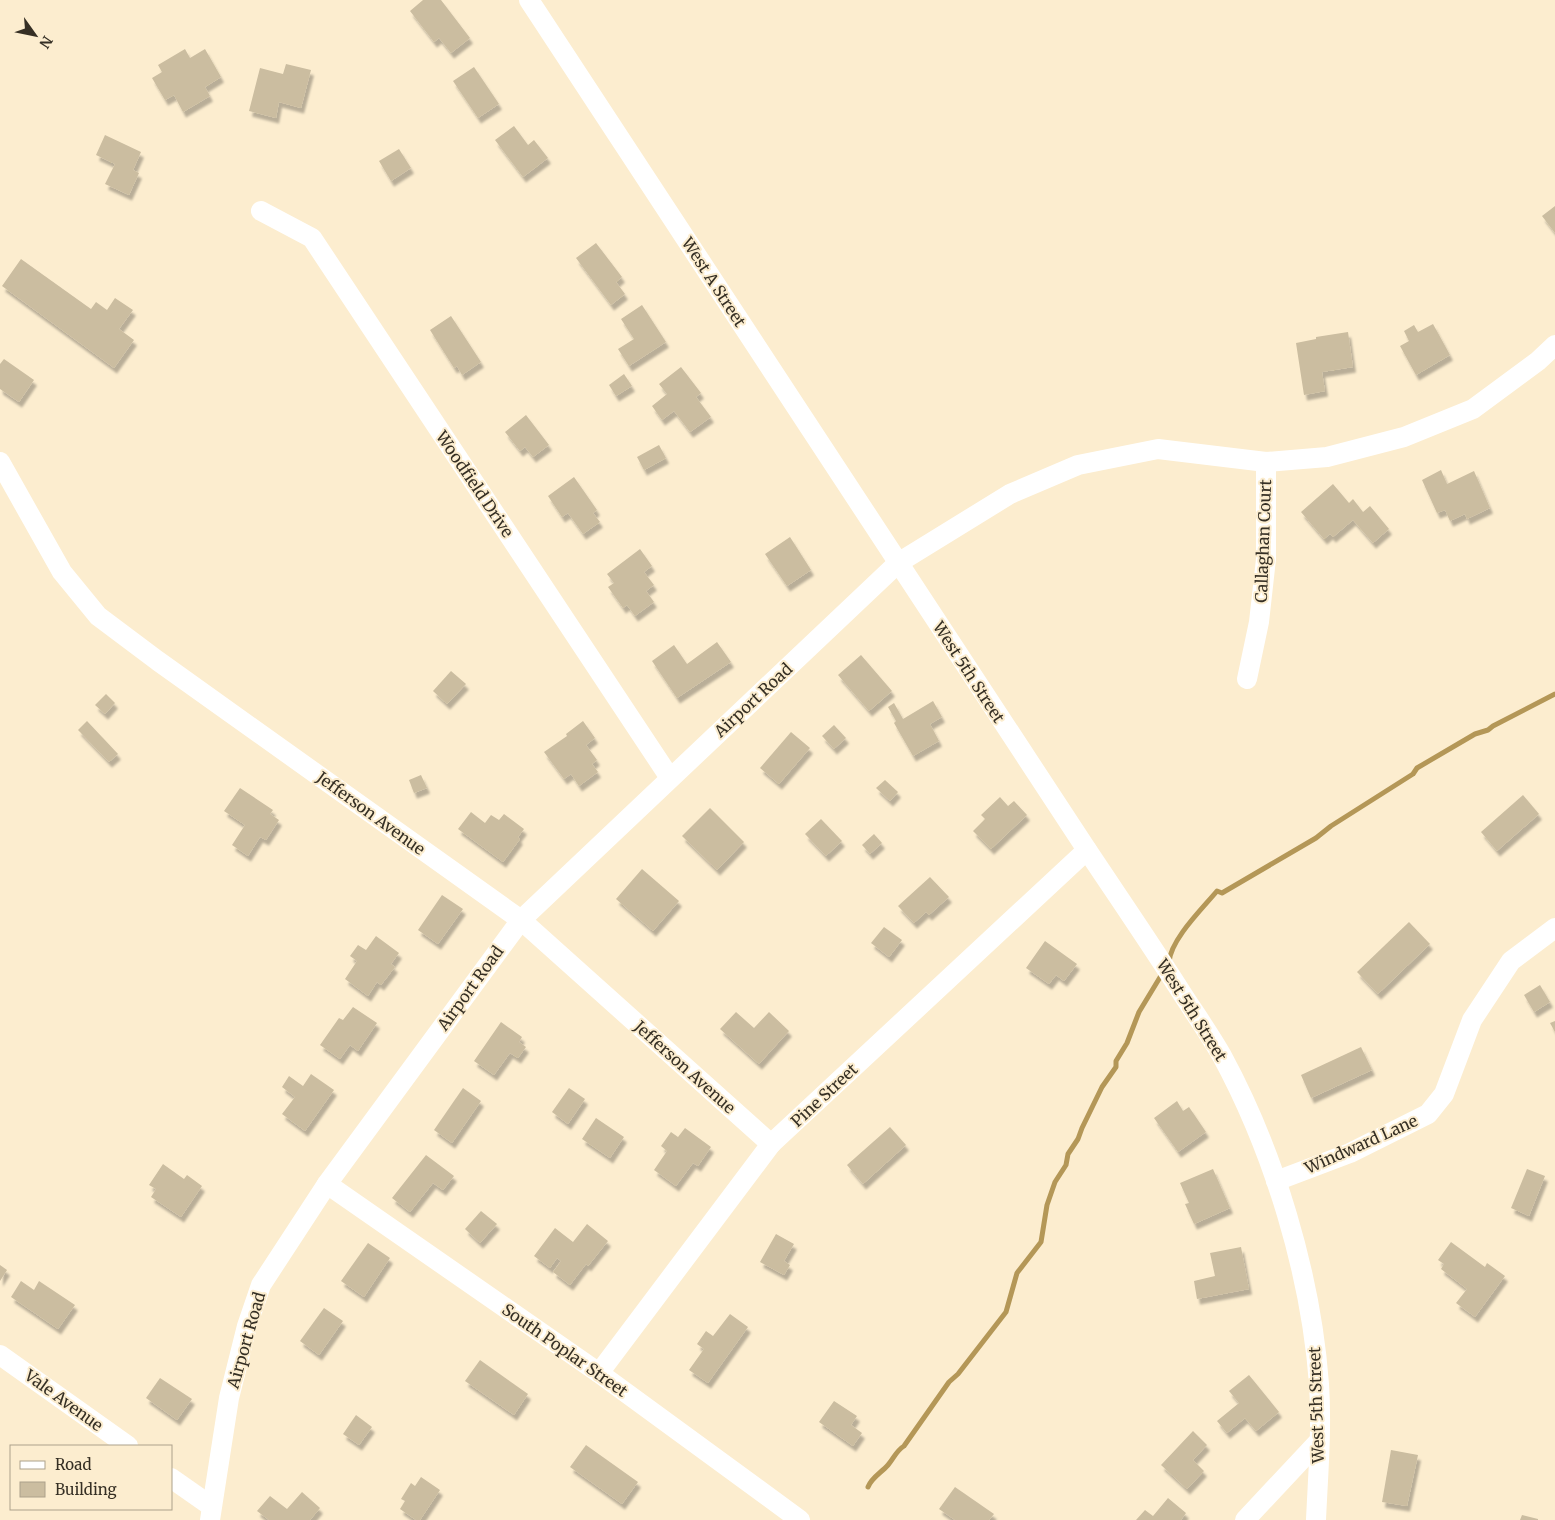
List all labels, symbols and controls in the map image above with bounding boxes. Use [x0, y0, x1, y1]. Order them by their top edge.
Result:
north arrow [10, 10, 60, 60]
text: N [35, 33, 56, 52]
street label: West A Street [677, 233, 751, 331]
street label: Woodfield Drive [431, 426, 518, 541]
street label: Callaghan Court [1251, 478, 1275, 603]
street label: West 5th Street [928, 617, 1010, 727]
street label: Airport Road [709, 659, 796, 742]
street label: Jefferson Avenue [312, 766, 429, 859]
street label: Airport Road [432, 942, 508, 1035]
street label: West 5th Street [1152, 954, 1232, 1065]
street label: Jefferson Avenue [630, 1016, 740, 1118]
street label: Pine Street [786, 1059, 862, 1131]
street label: Windward Lane [1301, 1110, 1421, 1178]
street label: Airport Road [222, 1289, 269, 1391]
street label: South Poplar Street [498, 1299, 632, 1401]
street label: West 5th Street [1304, 1346, 1328, 1465]
street label: Vale Avenue [20, 1364, 107, 1435]
legend [10, 1445, 172, 1510]
text: Road [55, 1455, 91, 1474]
text: Building [55, 1480, 117, 1499]

